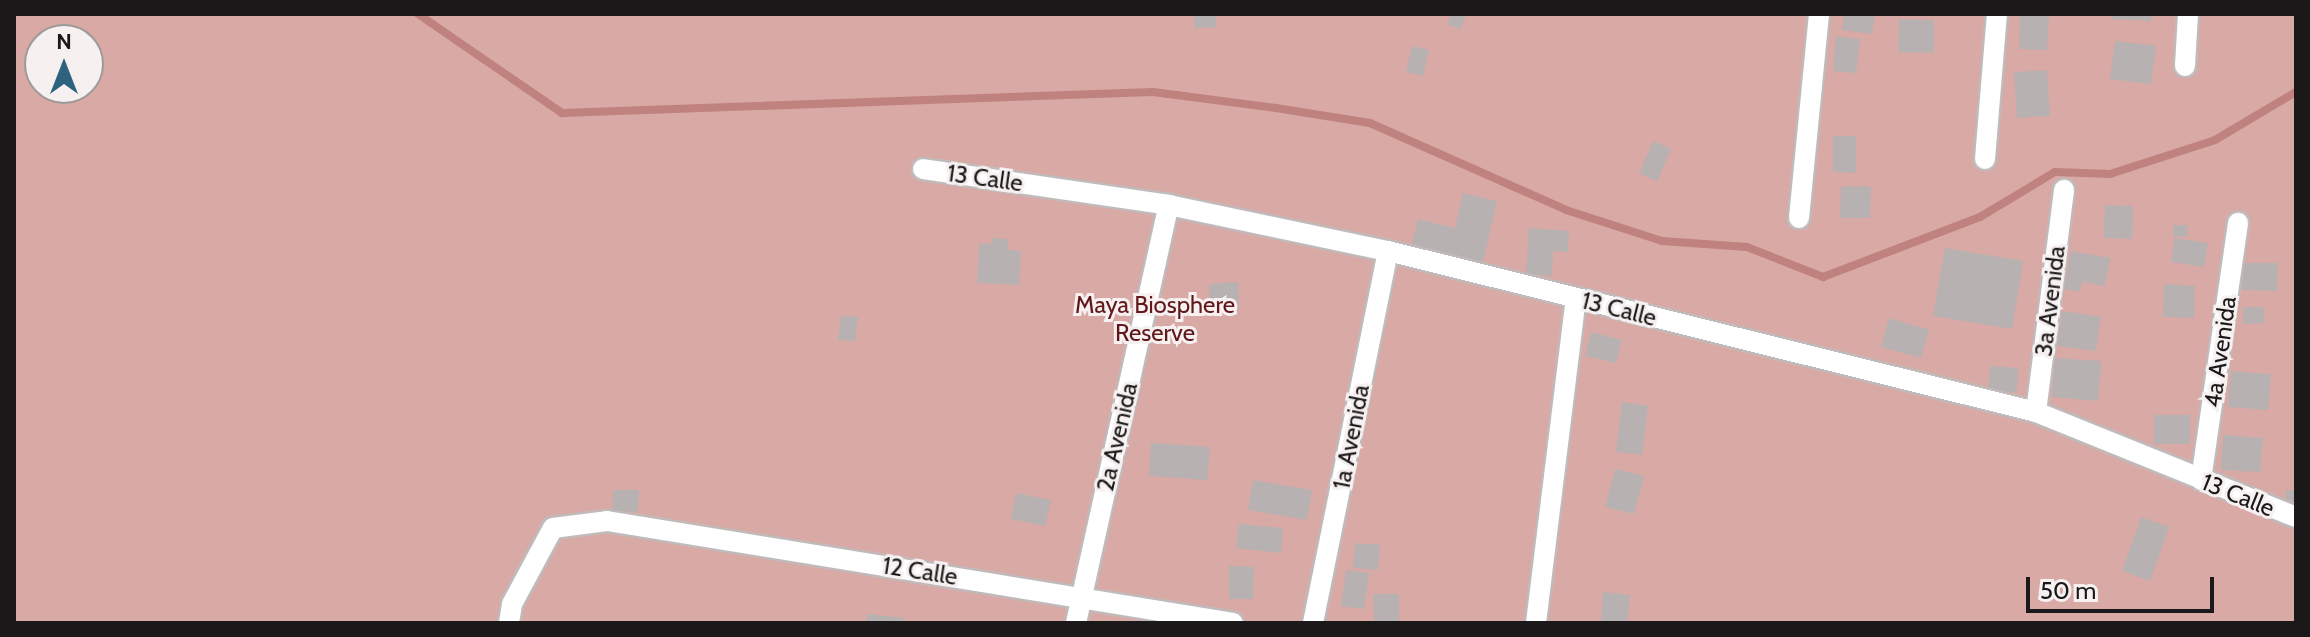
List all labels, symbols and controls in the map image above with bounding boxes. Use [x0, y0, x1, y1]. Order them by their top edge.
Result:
north arrow [24, 24, 104, 104]
text: N [56, 28, 72, 55]
street label: 13 Calle [945, 158, 1025, 198]
street label: 3a Avenida [2029, 244, 2071, 358]
street label: 13 Calle [1579, 286, 1659, 332]
park label: Maya Biosphere Reserve [1075, 291, 1235, 347]
street label: 4a Avenida [2198, 295, 2242, 409]
street label: 2a Avenida [1091, 380, 1143, 494]
street label: 1a Avenida [1327, 382, 1375, 492]
street label: 13 Calle [2197, 467, 2279, 523]
street label: 12 Calle [880, 551, 960, 591]
scale bar [2030, 561, 2218, 611]
text: 50 m [2040, 576, 2096, 605]

